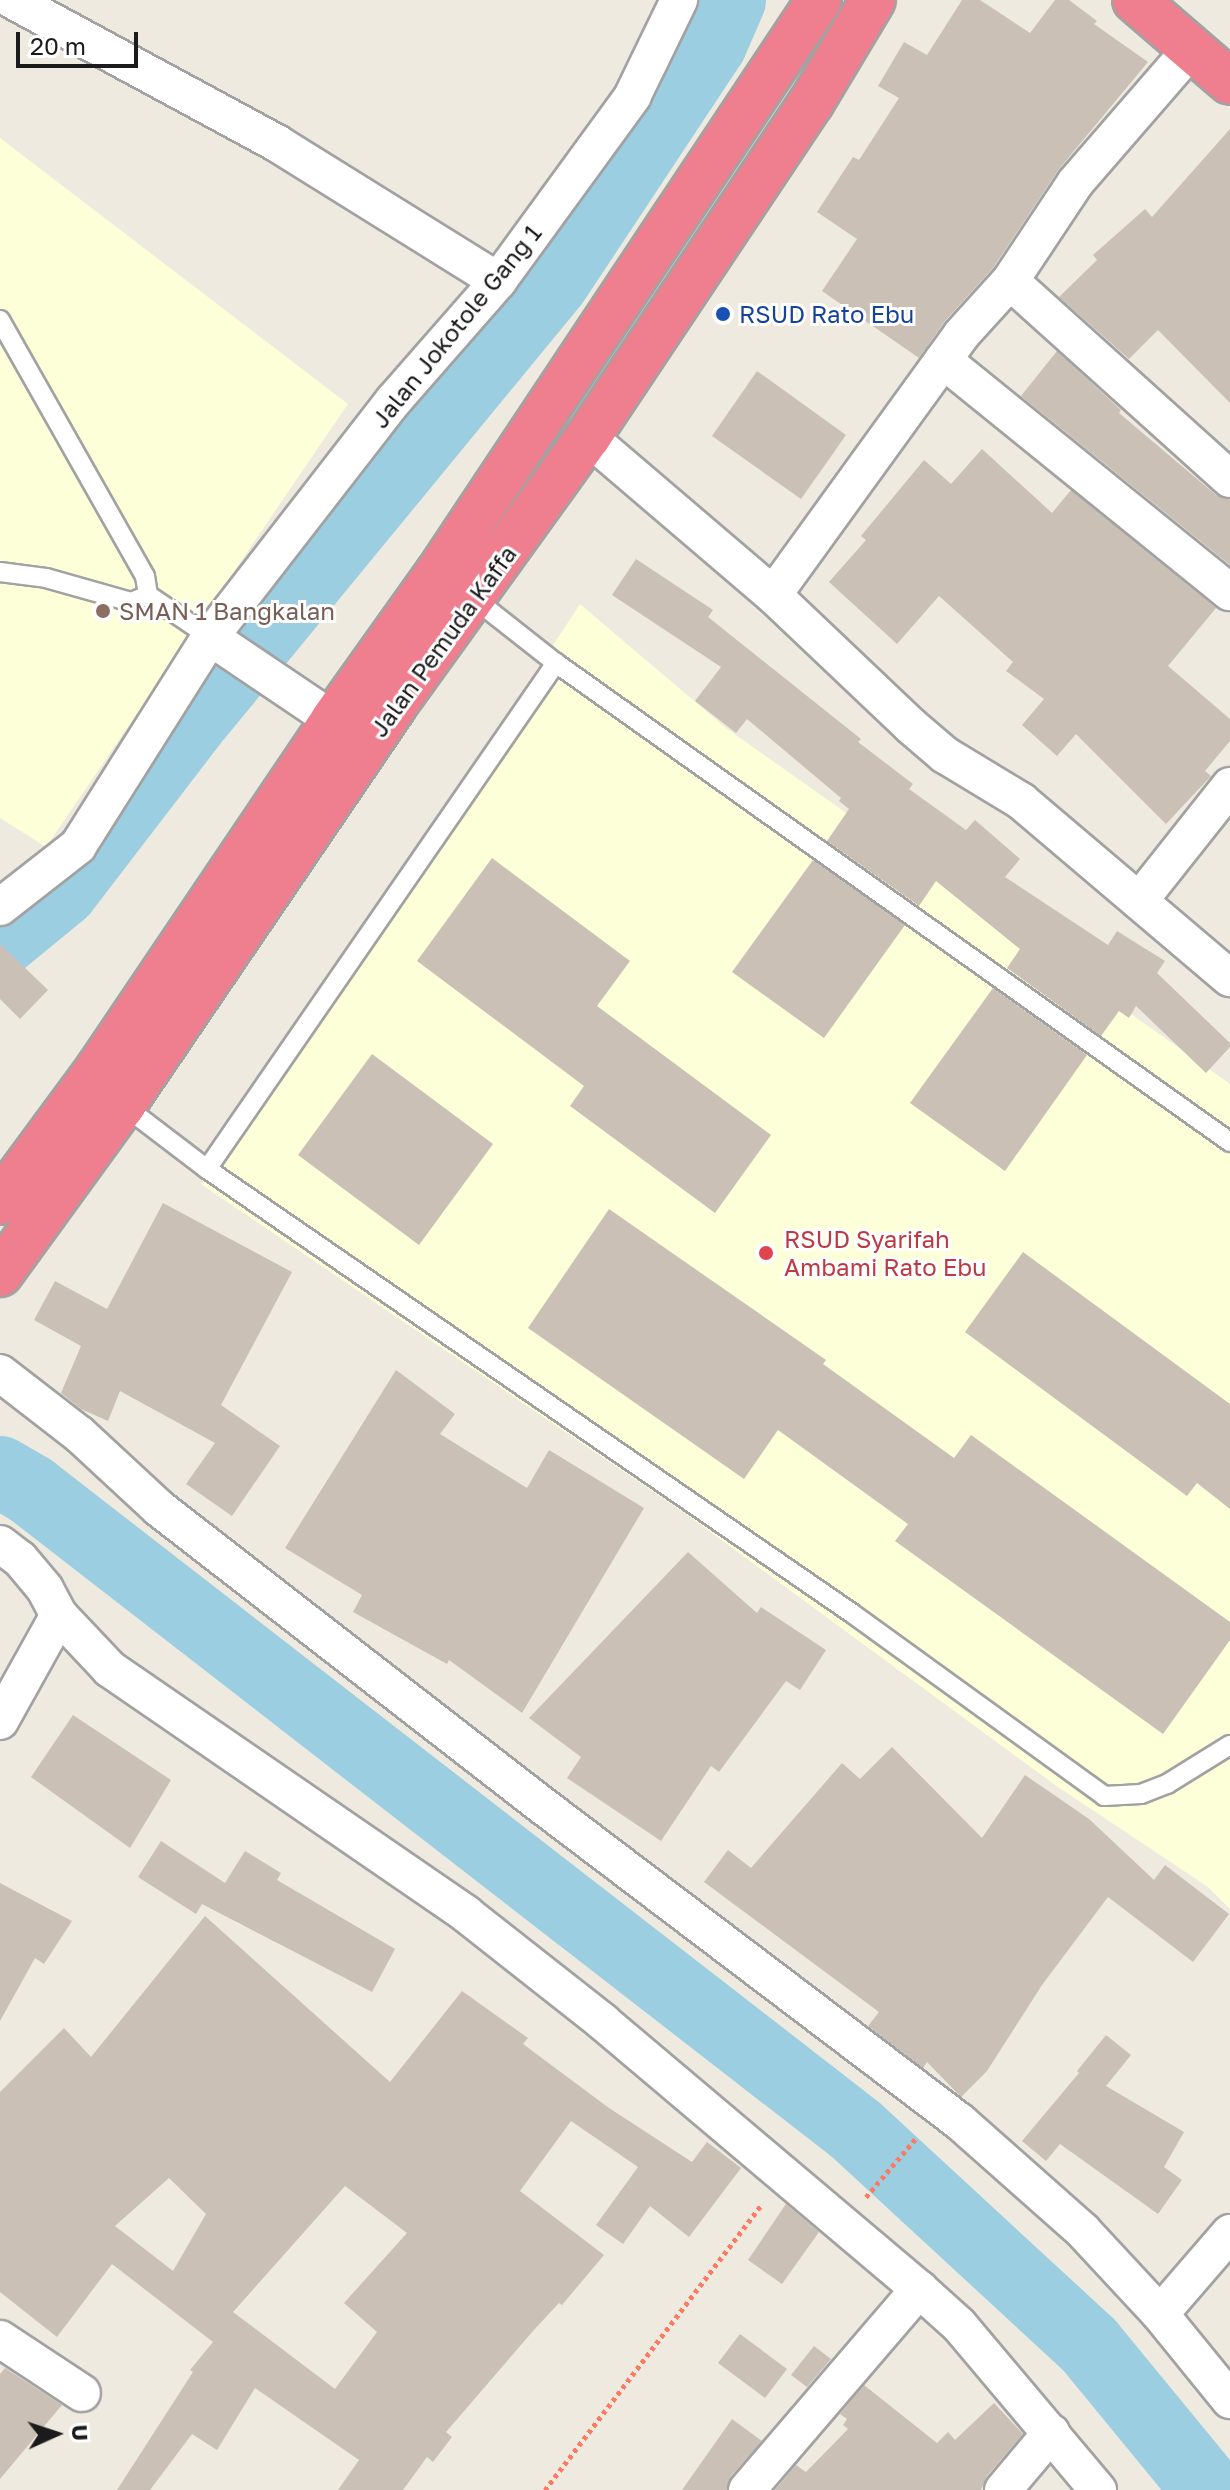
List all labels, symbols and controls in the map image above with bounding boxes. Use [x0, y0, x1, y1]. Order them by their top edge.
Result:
scale bar [20, 16, 142, 66]
text: 20 m [30, 31, 86, 60]
street label: Jalan Jokotole Gang 1 [365, 219, 547, 433]
place label: RSUD Rato Ebu [739, 300, 914, 328]
marker: RSUD Rato Ebu [714, 305, 732, 323]
street label: Jalan Pemuda Kaffa [364, 540, 522, 742]
place label: SMAN 1 Bangkalan [119, 597, 335, 625]
marker: SMAN 1 Bangkalan [94, 602, 112, 620]
place label: RSUD Syarifah Ambami Rato Ebu [784, 1225, 987, 1281]
marker: RSUD Syarifah Ambami Rato Ebu [755, 1242, 777, 1264]
north arrow [16, 2394, 96, 2474]
text: U [67, 2424, 94, 2441]

